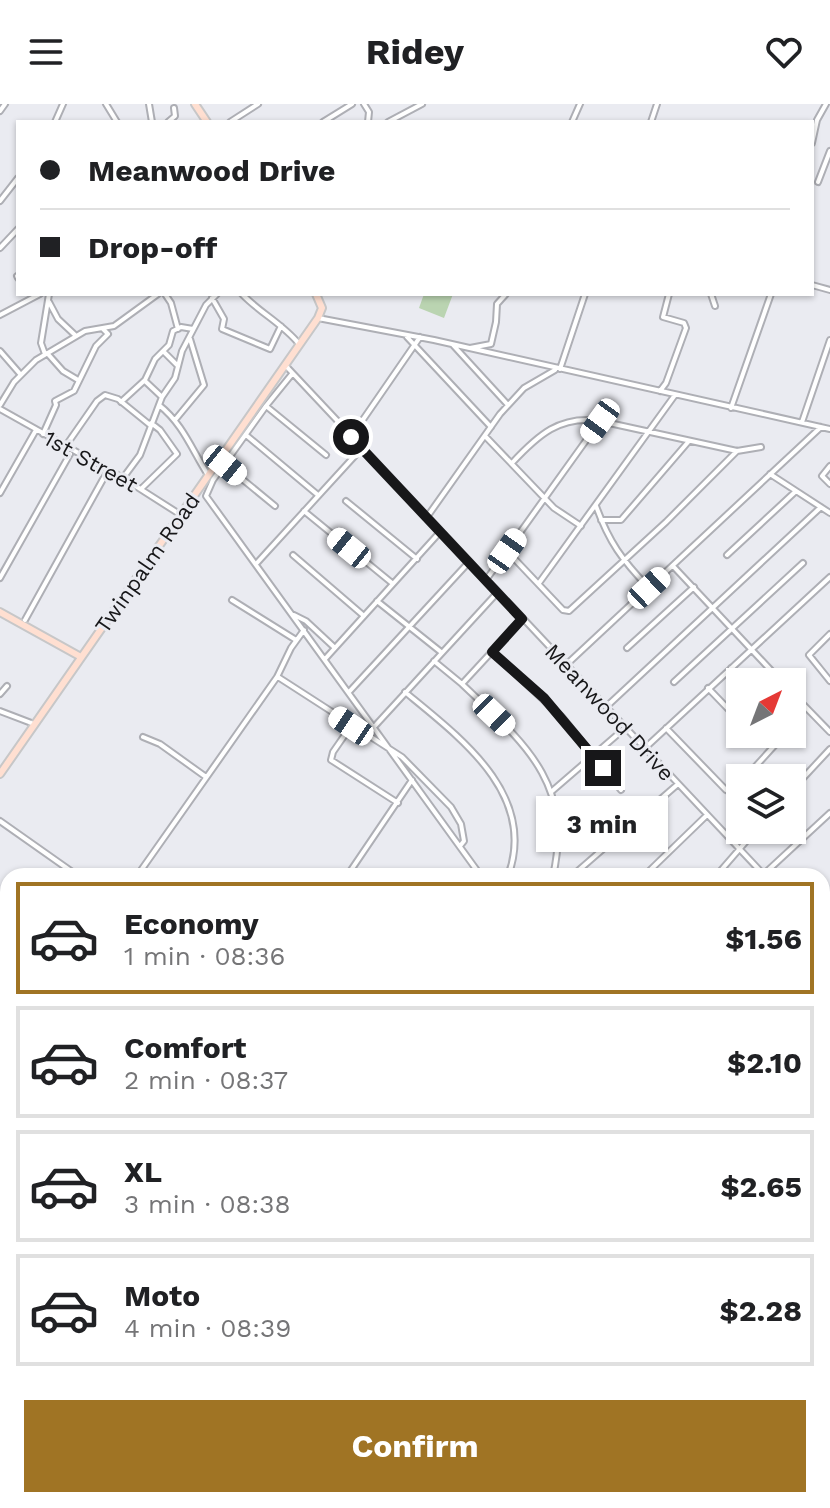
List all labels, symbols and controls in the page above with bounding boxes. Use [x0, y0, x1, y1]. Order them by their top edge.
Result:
icon: menu [24, 30, 68, 74]
icon: heart [762, 30, 806, 74]
text: Ridey [366, 31, 464, 73]
text: Meanwood Drive [88, 153, 335, 188]
text: Drop-off [88, 230, 217, 265]
car [576, 395, 624, 447]
route start [333, 419, 369, 455]
street label: 1st Street [40, 426, 142, 497]
car [199, 441, 251, 489]
street label: Twinpalm Road [90, 489, 205, 638]
car [323, 524, 375, 572]
car [483, 524, 531, 578]
car [623, 563, 675, 613]
street label: Meanwood Drive [540, 639, 679, 786]
north arrow [726, 668, 806, 748]
map controls [726, 668, 806, 844]
car [468, 690, 520, 740]
car [324, 703, 378, 749]
route end [585, 750, 621, 786]
button: layers [726, 764, 806, 844]
callout: 3 min [537, 796, 669, 852]
text: 3 min [566, 809, 638, 839]
icon: car [28, 902, 100, 974]
text: Economy [124, 906, 259, 941]
text: $1.56 [725, 921, 802, 956]
text: 1 min · 08:36 [124, 941, 285, 971]
icon: car [28, 1026, 100, 1098]
text: Comfort [124, 1030, 246, 1065]
text: $2.10 [727, 1045, 802, 1080]
text: 2 min · 08:37 [124, 1065, 288, 1095]
icon: car [28, 1150, 100, 1222]
text: XL [124, 1154, 162, 1189]
text: $2.65 [720, 1169, 802, 1204]
text: 3 min · 08:38 [124, 1189, 290, 1219]
icon: car [28, 1274, 100, 1346]
text: Moto [124, 1278, 200, 1313]
text: $2.28 [720, 1293, 802, 1328]
text: 4 min · 08:39 [124, 1313, 291, 1343]
button: Confirm [24, 1400, 806, 1492]

